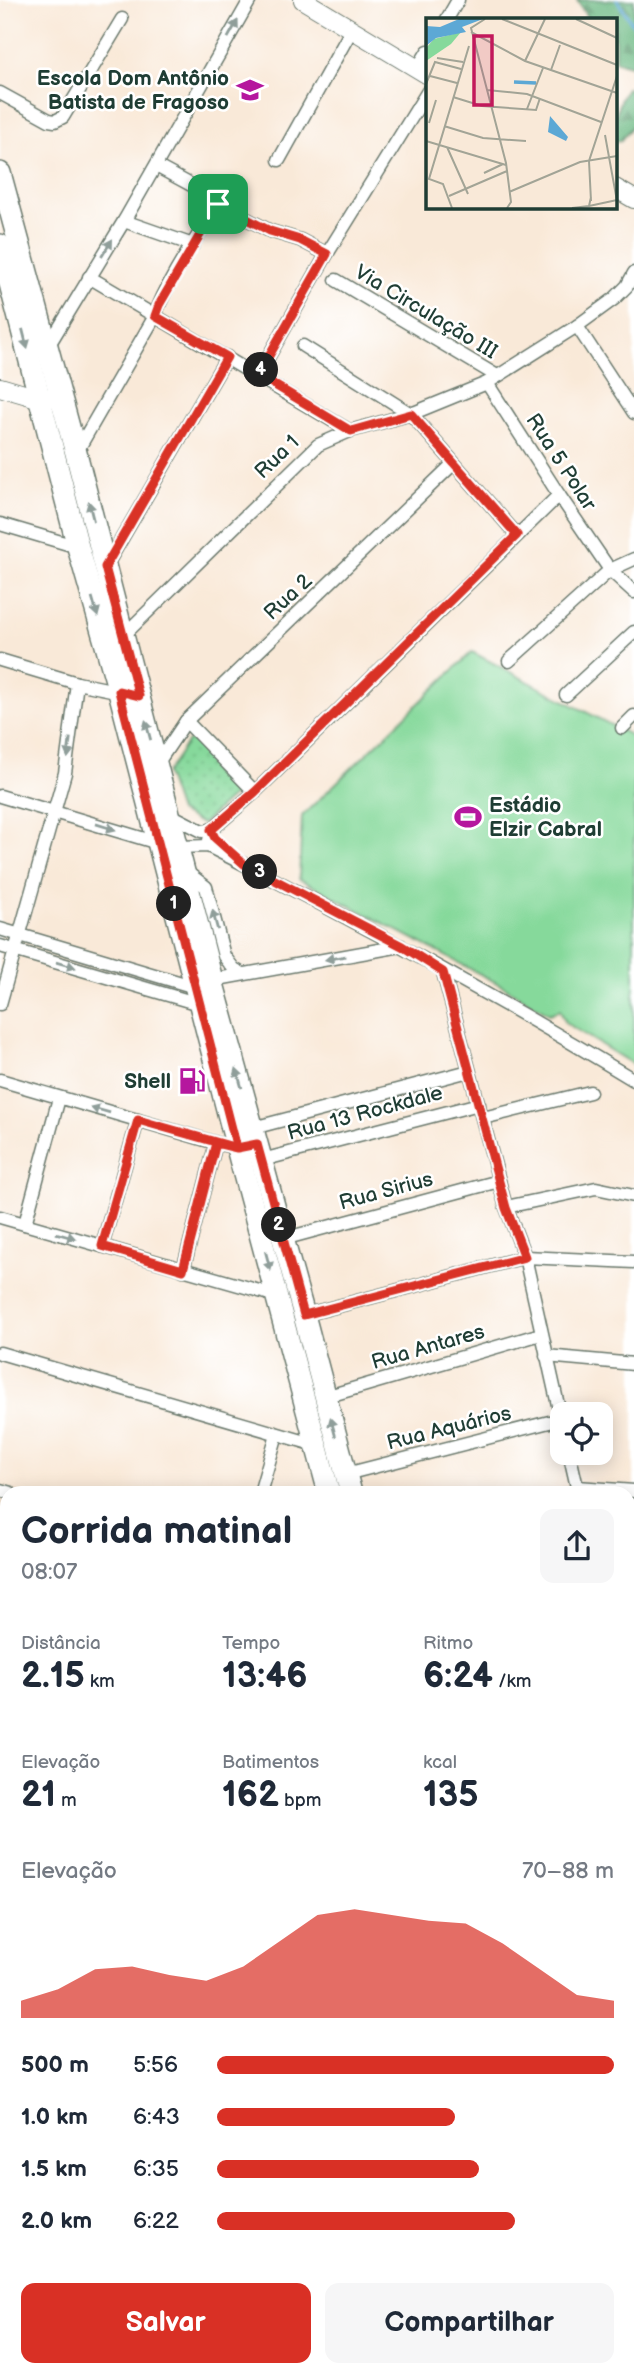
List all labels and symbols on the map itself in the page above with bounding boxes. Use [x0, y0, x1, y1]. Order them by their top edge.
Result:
inset map [426, 18, 616, 208]
one-way arrow [227, 20, 239, 39]
place label: Escola Dom Antônio Batista de Fragoso [37, 66, 229, 115]
school or university icon: Escola Dom Antônio Batista de Fragoso [235, 75, 265, 105]
pin [188, 174, 248, 234]
one-way arrow [101, 238, 114, 257]
street label: Via Circulação III [350, 260, 502, 364]
one-way arrow [20, 328, 31, 350]
pin: 4 [244, 352, 278, 388]
street label: Rua 5 Polar [521, 409, 602, 515]
street label: Rua 1 [250, 430, 304, 484]
one-way arrow [85, 500, 96, 522]
street label: Rua 2 [259, 568, 318, 625]
one-way arrow [90, 596, 101, 618]
one-way arrow [142, 719, 153, 741]
one-way arrow [63, 737, 74, 759]
place label: Estádio Elzir Cabral [489, 793, 602, 842]
sports icon: Estádio Elzir Cabral [453, 802, 483, 832]
one-way arrow [96, 823, 117, 833]
pin: 3 [243, 854, 278, 890]
pin: 1 [156, 886, 192, 922]
one-way arrow [209, 909, 220, 931]
one-way arrow [323, 953, 345, 964]
one-way arrow [55, 960, 77, 971]
fuel station icon: Shell [177, 1066, 207, 1096]
one-way arrow [233, 1067, 243, 1088]
place label: Shell [124, 1069, 171, 1094]
street label: Rua 13 Rockdale [285, 1080, 445, 1146]
one-way arrow [89, 1104, 110, 1114]
street label: Rua Sirius [336, 1167, 436, 1215]
pin: 2 [262, 1208, 296, 1242]
one-way arrow [55, 1231, 76, 1241]
one-way arrow [263, 1251, 273, 1272]
street label: Rua Antares [369, 1319, 487, 1375]
street label: Rua Aquários [384, 1400, 514, 1456]
one-way arrow [328, 1416, 338, 1437]

